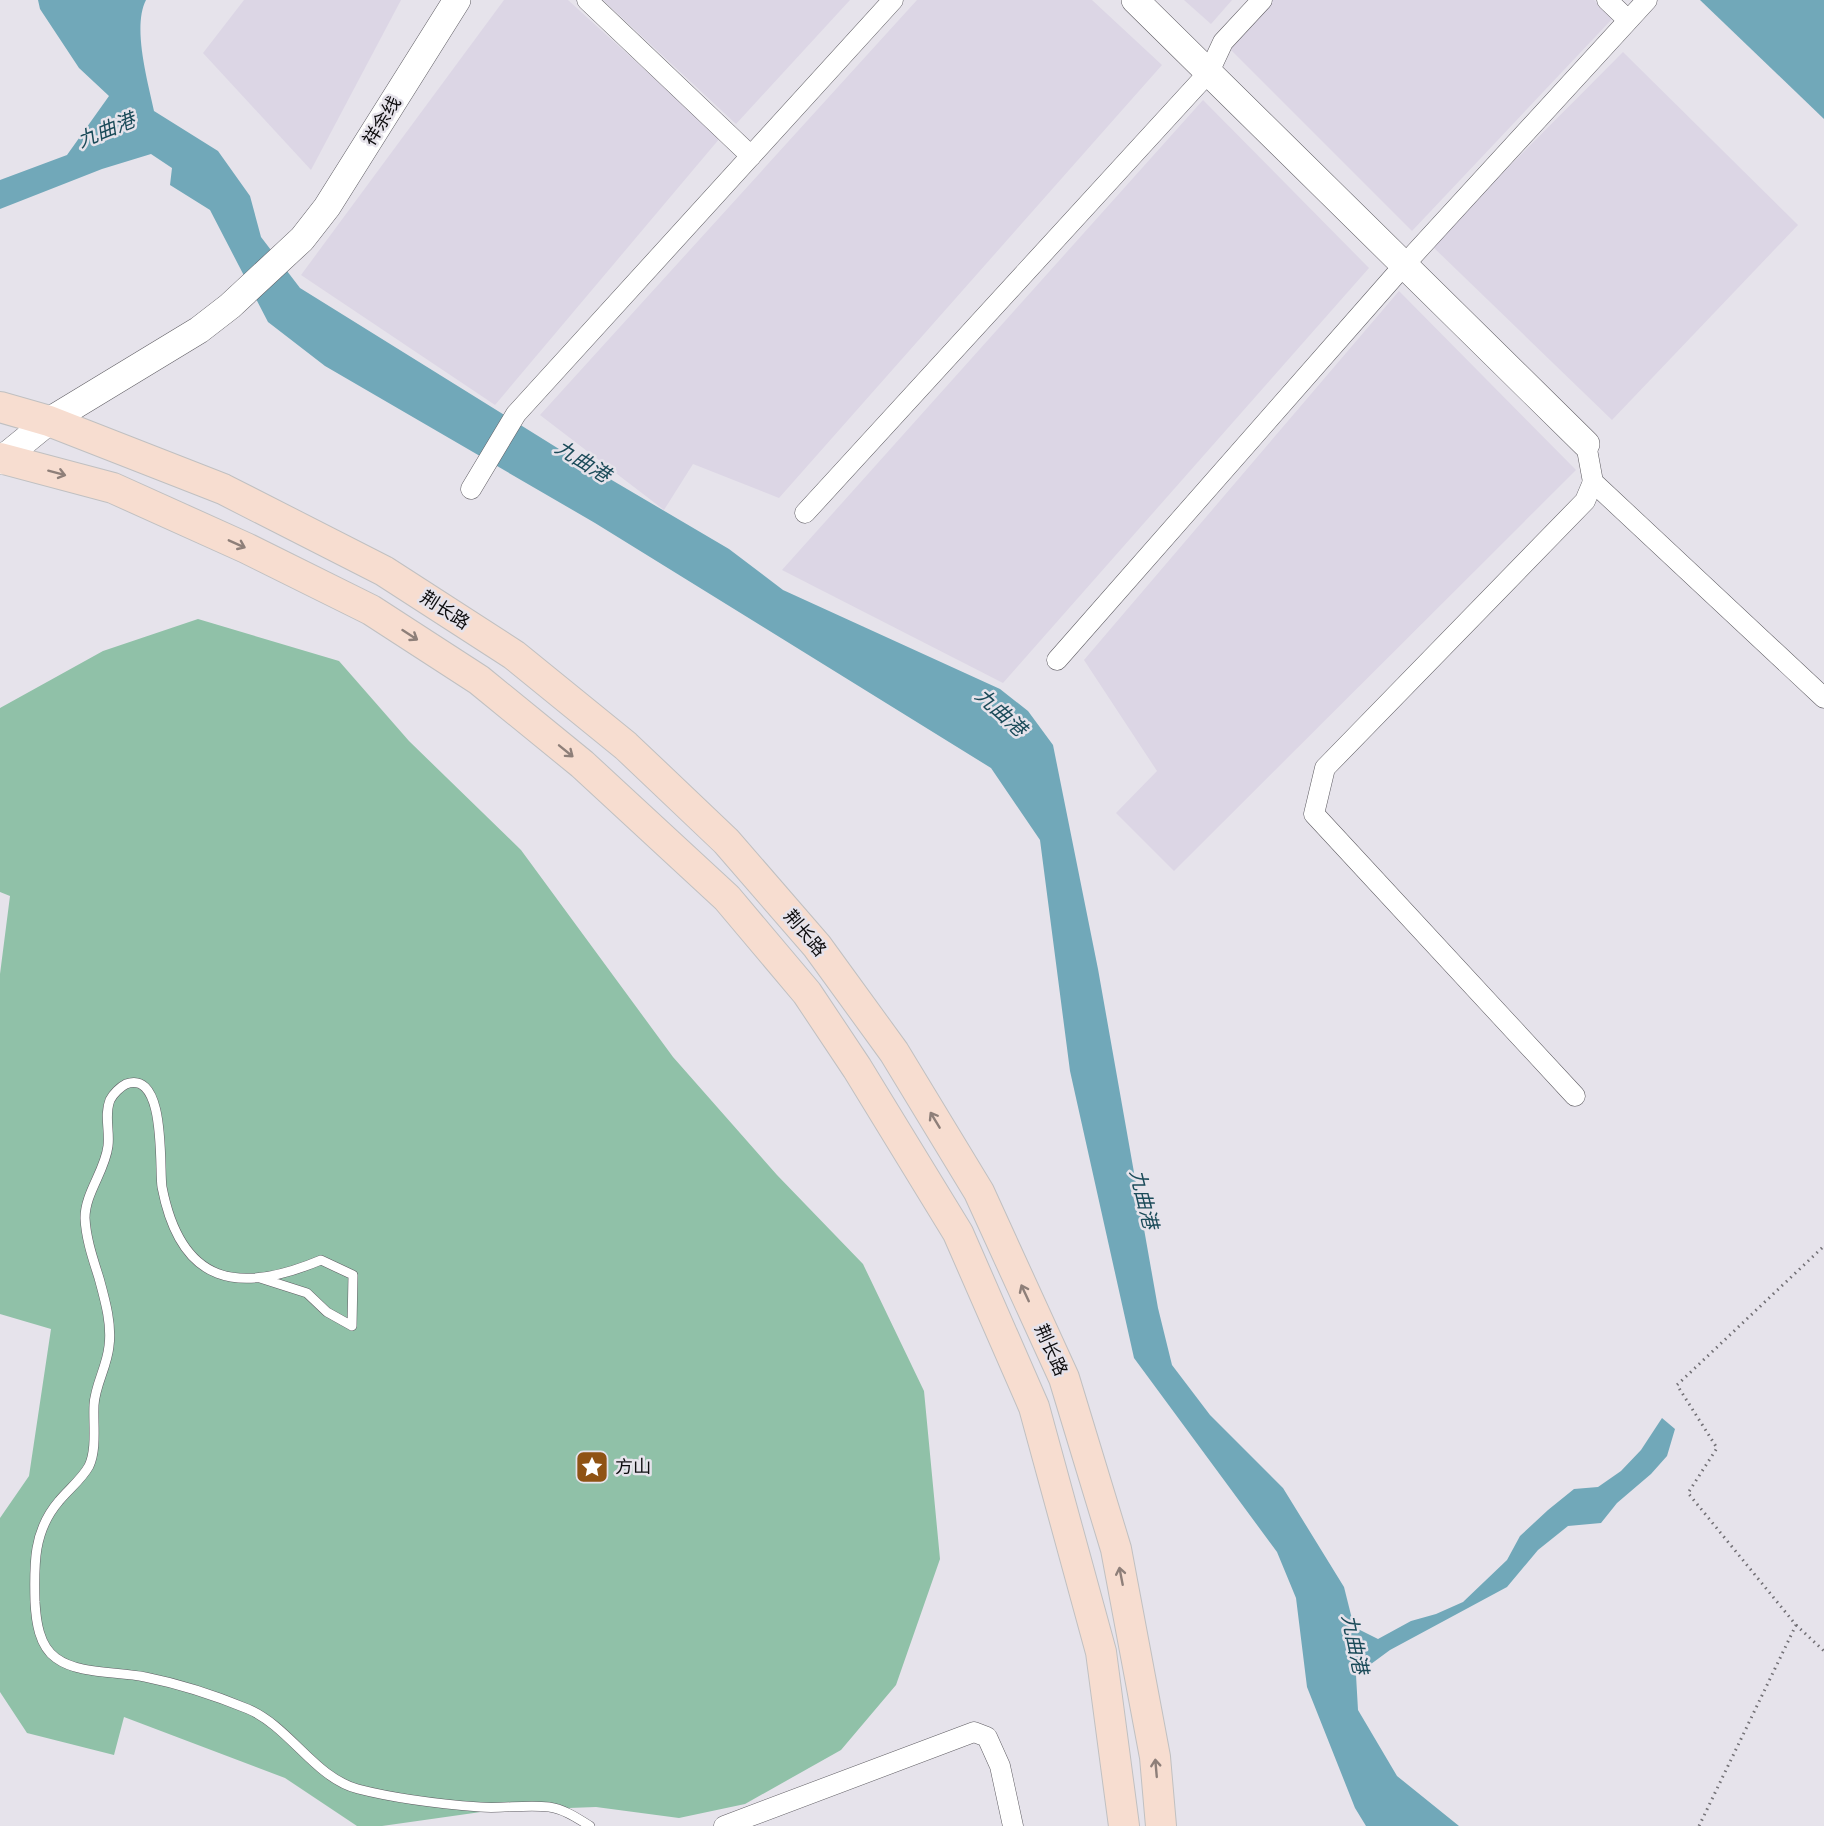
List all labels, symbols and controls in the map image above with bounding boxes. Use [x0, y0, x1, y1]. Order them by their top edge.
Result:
street label: 祥余线 [358, 92, 405, 149]
water label: 九曲港 [73, 106, 141, 151]
water label: 九曲港 [552, 434, 618, 488]
one-way arrow [47, 468, 66, 479]
one-way arrow [228, 539, 246, 550]
street label: 荆长路 [417, 585, 474, 633]
one-way arrow [401, 629, 417, 641]
water label: 九曲港 [971, 682, 1034, 742]
one-way arrow [558, 744, 573, 758]
street label: 荆长路 [780, 905, 832, 960]
one-way arrow [929, 1112, 941, 1129]
water label: 九曲港 [1126, 1167, 1165, 1234]
one-way arrow [1019, 1284, 1030, 1302]
street label: 荆长路 [1031, 1320, 1073, 1379]
place icon: 方山 [574, 1449, 610, 1485]
place label: 方山 [615, 1455, 651, 1477]
one-way arrow [1115, 1567, 1126, 1586]
water label: 九曲港 [1338, 1612, 1375, 1679]
one-way arrow [1150, 1758, 1161, 1778]

